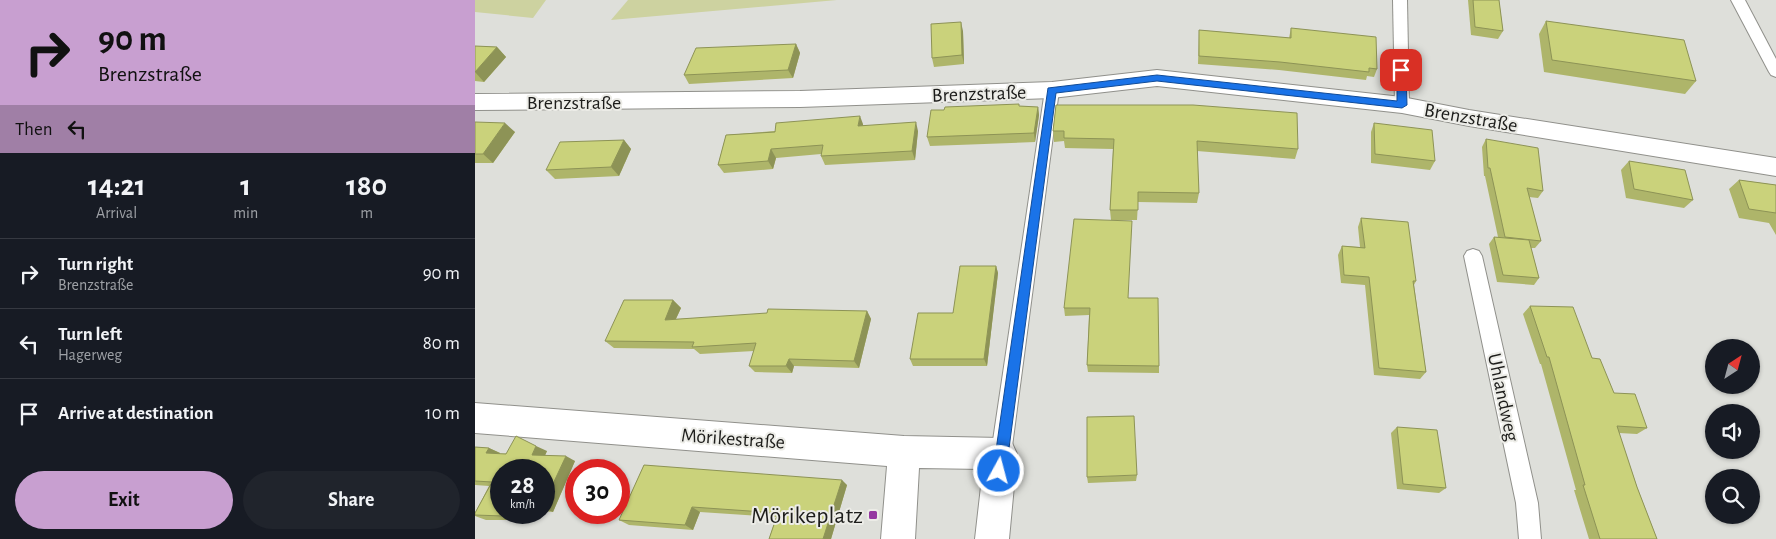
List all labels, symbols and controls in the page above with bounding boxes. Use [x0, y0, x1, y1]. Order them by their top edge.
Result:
icon: right [15, 20, 80, 85]
text: 90 m [98, 22, 167, 57]
pin [1380, 49, 1422, 91]
icon: arrive [1387, 56, 1415, 84]
text: Brenzstraße [98, 63, 202, 85]
street label: Brenzstraße [932, 82, 1027, 106]
street label: Brenzstraße [527, 93, 621, 113]
street label: Brenzstraße [1423, 100, 1519, 136]
icon: left [63, 115, 91, 143]
text: Then [15, 120, 53, 139]
text: 14:21 [88, 171, 145, 201]
text: 1 [240, 171, 251, 201]
text: 180 [346, 171, 387, 201]
text: Arrival [96, 205, 137, 221]
text: min [233, 205, 258, 221]
text: m [360, 205, 373, 221]
text: Turn right [58, 255, 133, 274]
icon: right [15, 260, 43, 288]
text: 90 m [423, 264, 460, 283]
text: Brenzstraße [58, 277, 133, 293]
text: Turn left [58, 325, 122, 344]
icon: left [15, 330, 43, 358]
text: 80 m [423, 334, 460, 353]
north arrow [1705, 339, 1760, 394]
map controls [1705, 339, 1760, 524]
text: Hagerweg [58, 347, 122, 363]
street label: Uhlandweg [1484, 351, 1522, 443]
icon: arrive [15, 400, 43, 428]
text: Arrive at destination [58, 404, 214, 423]
text: 10 m [425, 404, 460, 423]
button: sound [1705, 404, 1760, 459]
street label: Mörikestraße [680, 425, 785, 453]
position arrow [972, 444, 1024, 496]
speed limit sign: 30 [565, 459, 630, 524]
button: search [1705, 469, 1760, 524]
button: Exit [15, 471, 233, 529]
button: Share [243, 471, 460, 529]
text: 28 [510, 473, 535, 498]
text: km/h [510, 498, 535, 510]
place label: Mörikeplatz [751, 504, 863, 528]
marker: Mörikeplatz [867, 509, 879, 521]

